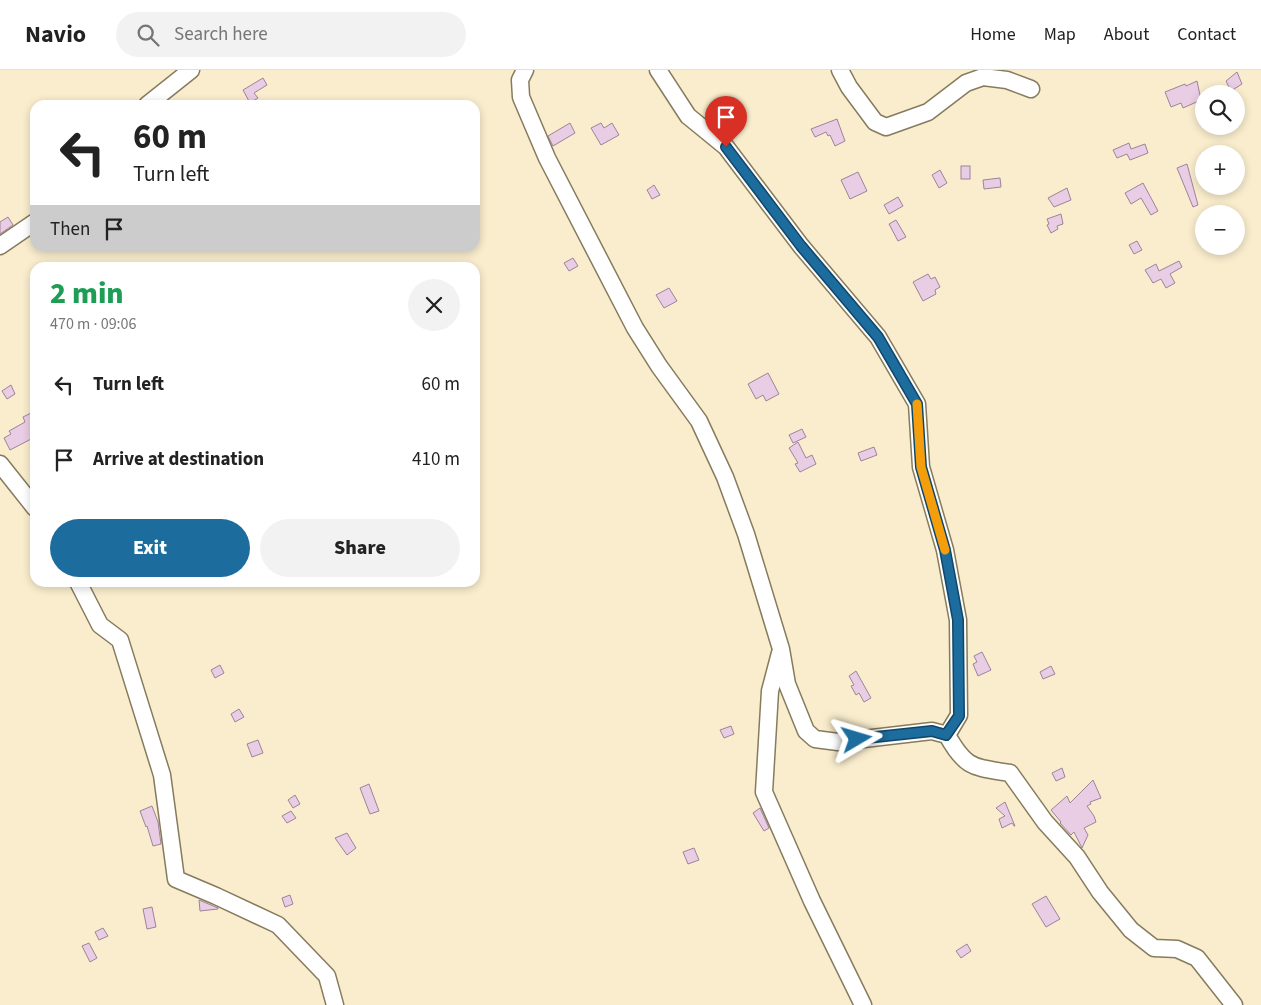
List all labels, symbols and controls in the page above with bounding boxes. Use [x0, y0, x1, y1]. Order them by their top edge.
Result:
search box [116, 12, 466, 57]
text: Navio [25, 17, 86, 52]
icon: search [134, 21, 162, 49]
text: Search here [174, 21, 268, 48]
text: Home [970, 22, 1016, 47]
text: Map [1044, 22, 1076, 47]
text: About [1104, 22, 1149, 47]
text: Contact [1177, 22, 1236, 47]
map controls [1195, 85, 1245, 255]
button: search [1195, 85, 1245, 135]
pin [705, 96, 747, 147]
icon: arrive [712, 103, 740, 131]
text: 60 m [133, 112, 207, 162]
icon: left [50, 120, 115, 185]
button: + [1195, 145, 1245, 195]
text: Turn left [133, 158, 209, 190]
button: − [1195, 205, 1245, 255]
icon: arrive [100, 215, 128, 243]
text: Then [50, 216, 90, 243]
text: 2 min [50, 272, 124, 315]
button: close [408, 279, 460, 331]
text: 470 m · 09:06 [50, 313, 137, 335]
icon: left [50, 371, 78, 399]
text: Turn left [93, 371, 164, 398]
text: 60 m [422, 371, 460, 398]
icon: arrive [50, 446, 78, 474]
text: Arrive at destination [93, 446, 264, 473]
text: 410 m [412, 446, 460, 473]
button: Exit [50, 519, 250, 577]
button: Share [260, 519, 460, 577]
position arrow [830, 712, 882, 764]

